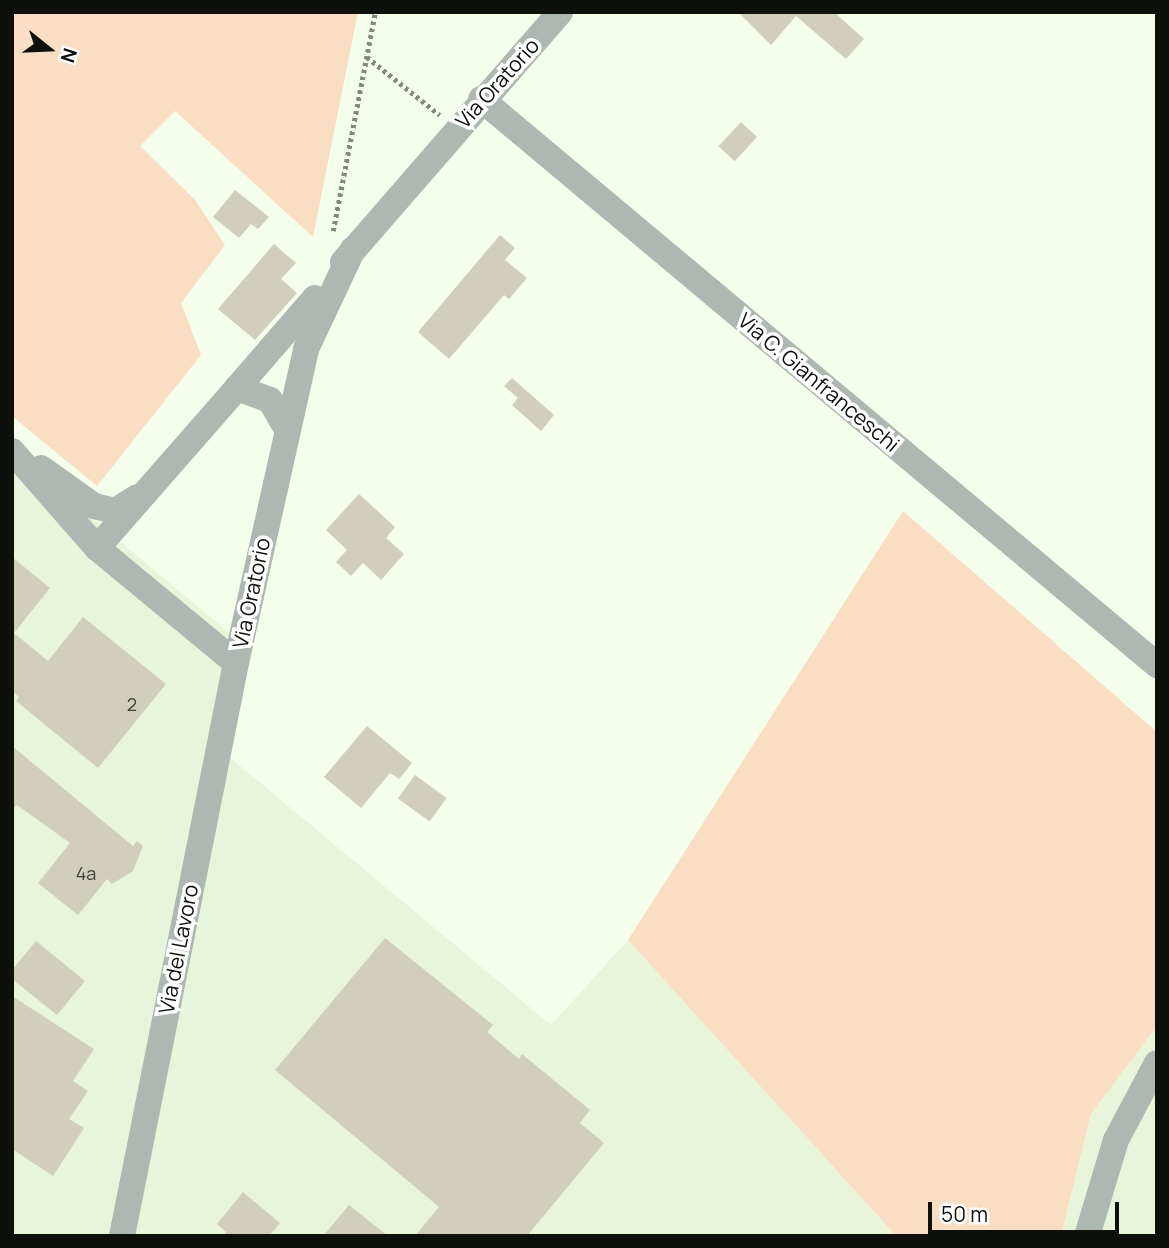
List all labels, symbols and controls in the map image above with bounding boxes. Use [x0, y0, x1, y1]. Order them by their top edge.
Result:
north arrow [14, 14, 84, 84]
street label: Via Oratorio [450, 33, 544, 133]
text: N [54, 45, 83, 66]
street label: Via C. Gianfranceschi [733, 307, 905, 457]
street label: Via Oratorio [227, 535, 275, 651]
house number: 2 [127, 693, 137, 715]
house number: 4a [76, 862, 96, 884]
street label: Via del Lavoro [153, 882, 203, 1016]
scale bar [931, 1188, 1122, 1232]
text: 50 m [941, 1200, 988, 1228]

